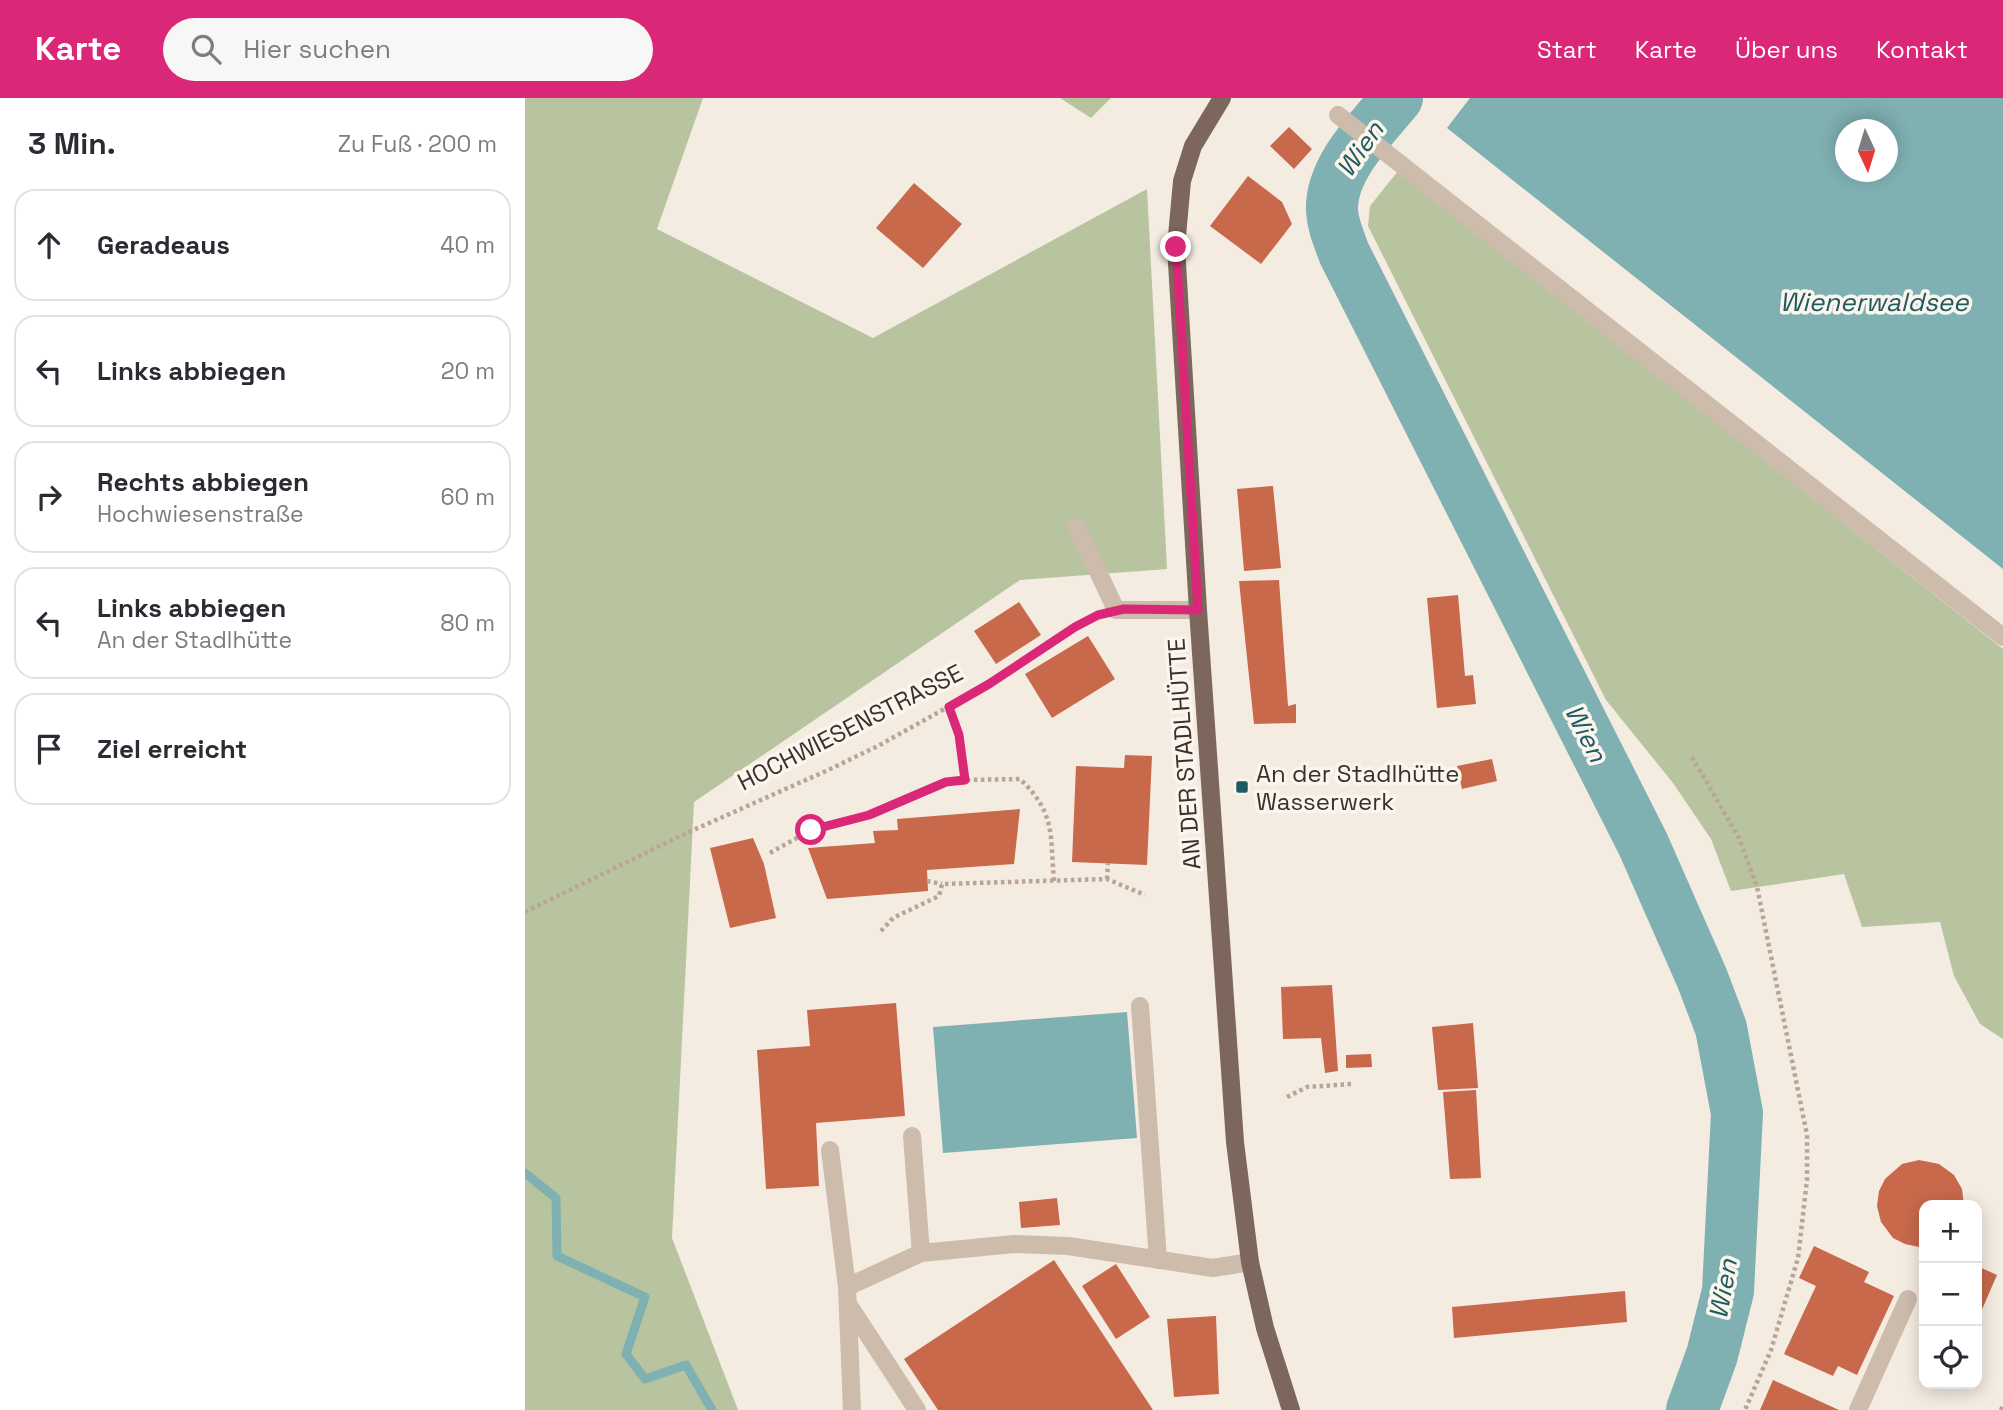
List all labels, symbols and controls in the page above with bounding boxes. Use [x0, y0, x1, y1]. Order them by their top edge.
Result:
search box [163, 18, 653, 81]
text: Karte [35, 28, 121, 70]
icon: search [187, 30, 225, 68]
text: Hier suchen [243, 32, 391, 66]
text: Start [1537, 34, 1597, 65]
text: Karte [1635, 34, 1697, 65]
text: Über uns [1735, 34, 1838, 65]
text: Kontakt [1876, 34, 1968, 65]
water label: Wien [1329, 114, 1392, 184]
north arrow [1835, 119, 1898, 182]
text: 3 Min. [28, 124, 116, 163]
text: Zu Fuß · 200 m [338, 129, 497, 159]
icon: ahead [30, 226, 68, 264]
text: Geradeaus [97, 228, 230, 262]
text: 40 m [440, 230, 495, 260]
route end [1160, 231, 1191, 262]
water label: Wienerwaldsee [1780, 285, 1970, 319]
icon: left [30, 352, 68, 390]
text: Links abbiegen [97, 354, 286, 388]
text: 20 m [441, 356, 495, 386]
text: Rechts abbiegen [97, 465, 309, 499]
icon: right [30, 478, 68, 516]
text: 60 m [440, 482, 495, 512]
text: Hochwiesenstraße [97, 499, 304, 529]
text: Links abbiegen [97, 591, 286, 625]
icon: left [30, 604, 68, 642]
text: 80 m [440, 608, 495, 638]
text: An der Stadlhütte [97, 625, 292, 655]
street label: AN DER STADLHÜTTE [1160, 637, 1208, 871]
street label: HOCHWIESENSTRASSE [732, 657, 968, 797]
water label: Wien [1557, 698, 1615, 769]
icon: arrive [30, 730, 68, 768]
text: Ziel erreicht [97, 732, 247, 766]
place label: An der Stadlhütte Wasserwerk [1256, 758, 1460, 817]
marker: An der Stadlhütte Wasserwerk [1234, 779, 1250, 795]
route start [795, 814, 826, 845]
map controls [1919, 1200, 1982, 1389]
button: + [1919, 1200, 1982, 1263]
water label: Wien [1701, 1255, 1745, 1322]
button: − [1919, 1263, 1982, 1326]
button: locate [1919, 1326, 1982, 1389]

